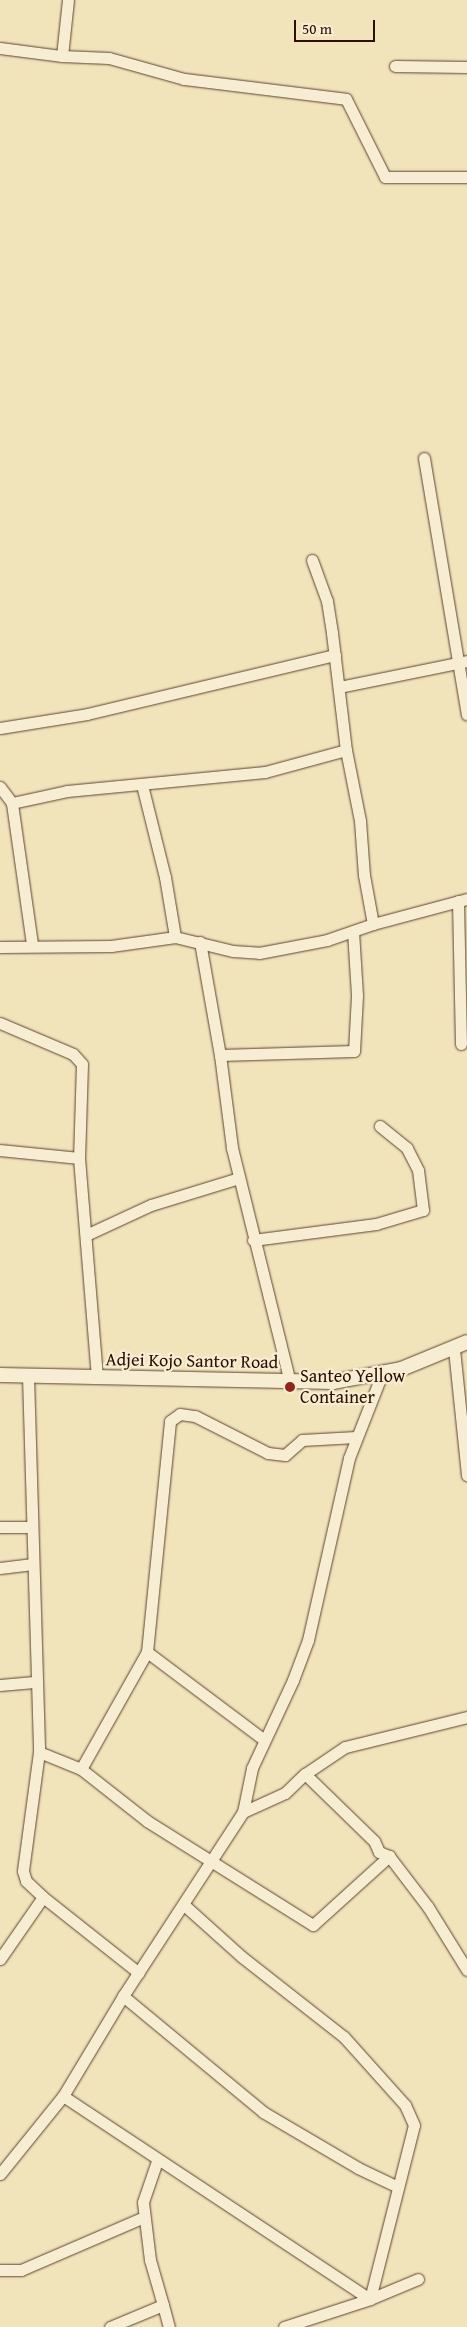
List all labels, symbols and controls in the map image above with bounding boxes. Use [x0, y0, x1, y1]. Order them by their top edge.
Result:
scale bar [297, 10, 378, 42]
text: 50 m [302, 18, 332, 39]
street label: Adjei Kojo Santor Road [106, 1349, 278, 1373]
place label: Santeo Yellow Container [300, 1366, 405, 1408]
marker: Santeo Yellow Container [284, 1381, 296, 1393]

